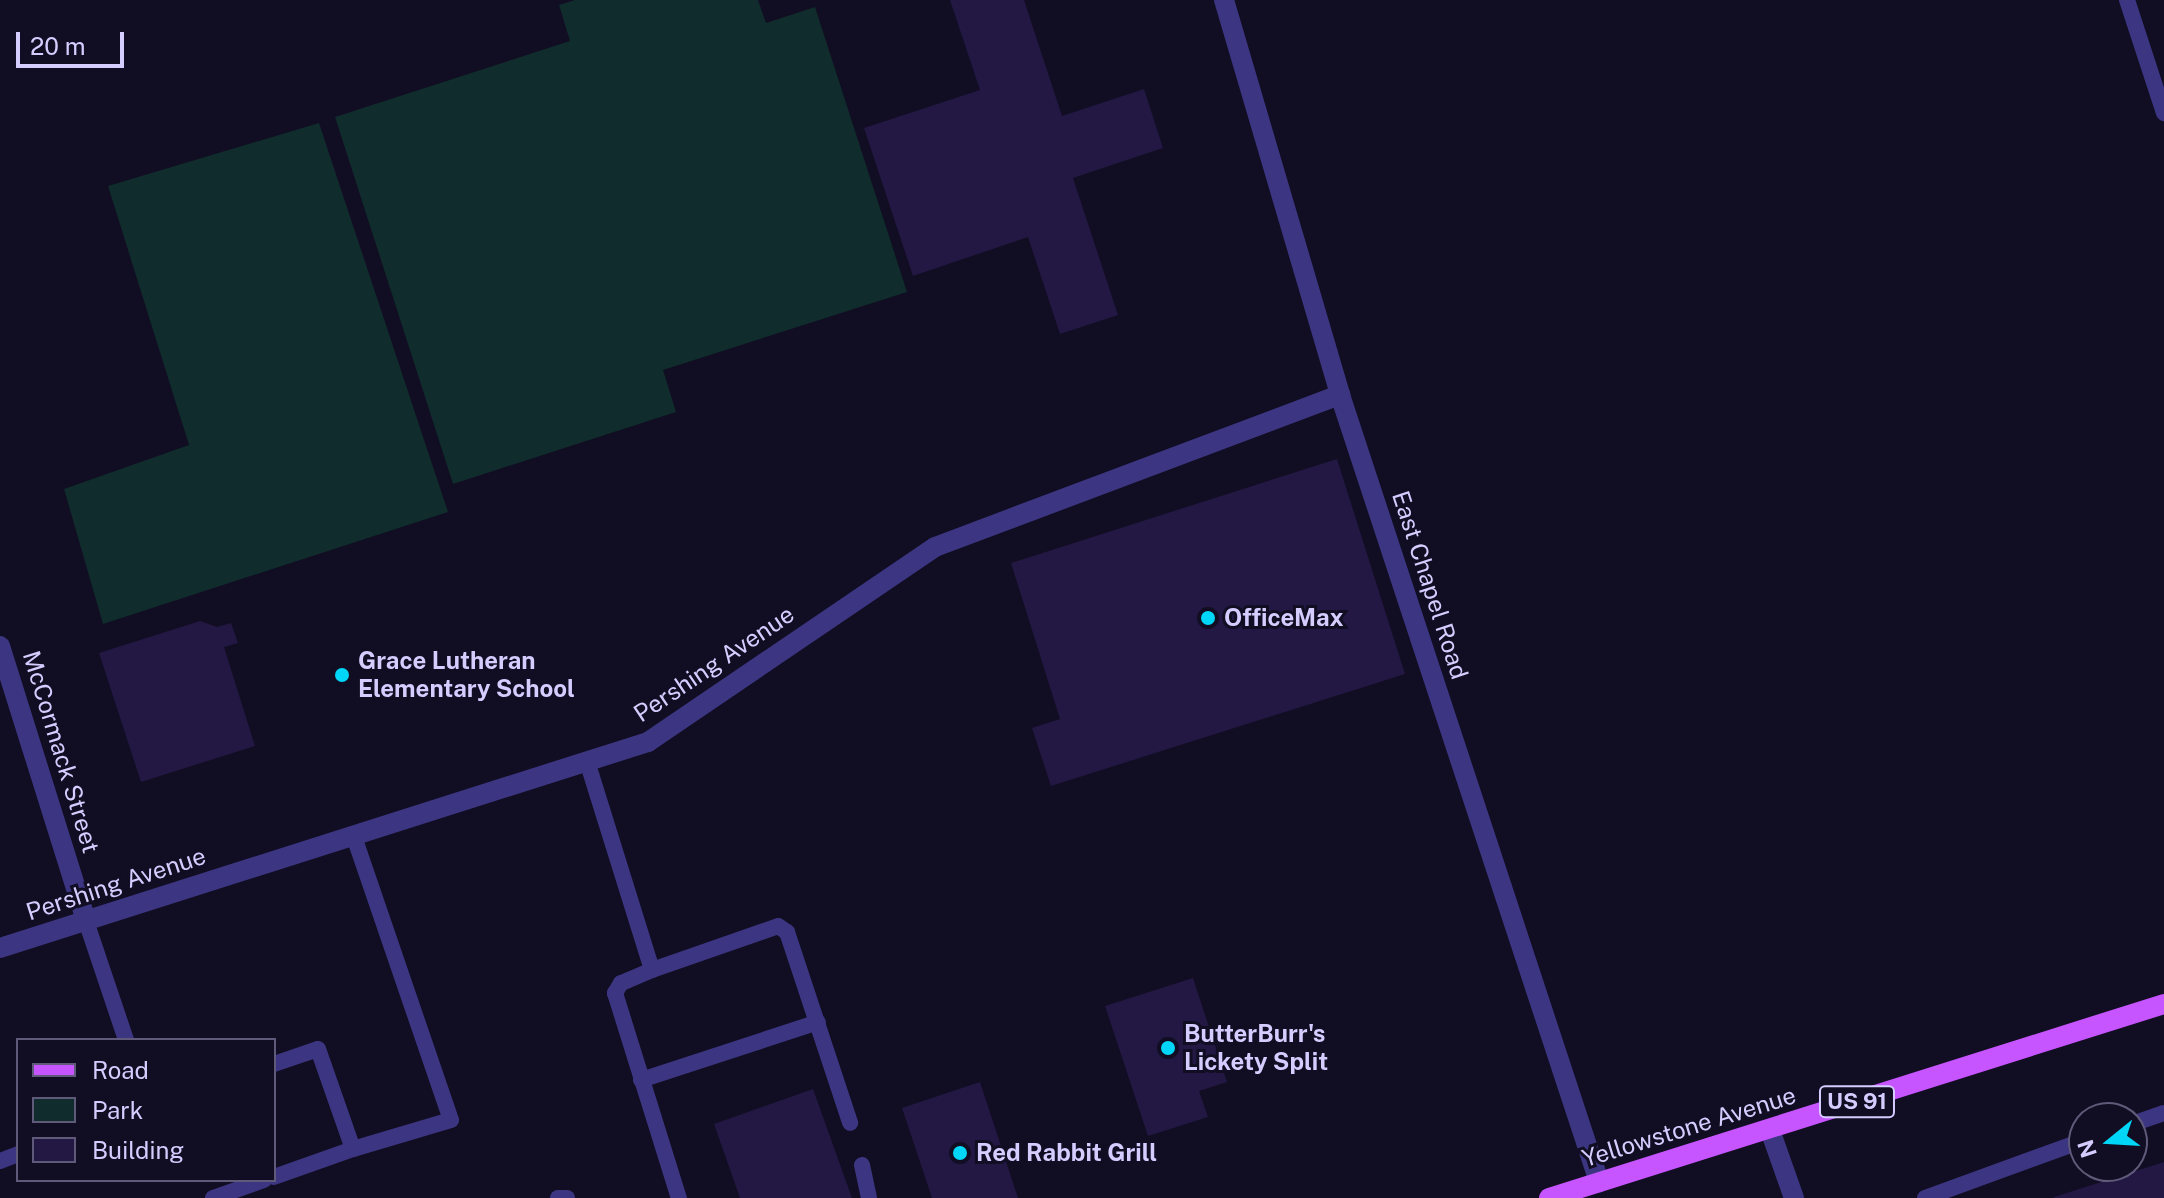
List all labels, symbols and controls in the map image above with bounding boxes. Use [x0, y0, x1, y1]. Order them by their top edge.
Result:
scale bar [20, 16, 128, 66]
text: 20 m [30, 32, 86, 60]
street label: East Chapel Road [1386, 487, 1474, 683]
street label: Pershing Avenue [628, 600, 800, 728]
place label: OfficeMax [1224, 604, 1343, 632]
marker: OfficeMax [1199, 609, 1217, 627]
street label: McCormack Street [17, 647, 105, 857]
place label: Grace Lutheran Elementary School [358, 647, 575, 703]
marker: Grace Lutheran Elementary School [333, 666, 351, 684]
street label: Pershing Avenue [23, 841, 209, 927]
place label: ButterBurr's Lickety Split [1184, 1020, 1328, 1076]
legend [16, 1038, 276, 1182]
marker: ButterBurr's Lickety Split [1159, 1039, 1177, 1057]
text: Road [92, 1056, 149, 1084]
street label: Yellowstone Avenue [1579, 1081, 1799, 1173]
road number: US 91 [1817, 1084, 1897, 1120]
text: Park [92, 1096, 143, 1124]
north arrow [2068, 1102, 2148, 1182]
text: Building [92, 1136, 184, 1164]
text: N [2072, 1137, 2102, 1161]
place label: Red Rabbit Grill [976, 1139, 1157, 1167]
marker: Red Rabbit Grill [951, 1144, 969, 1162]

